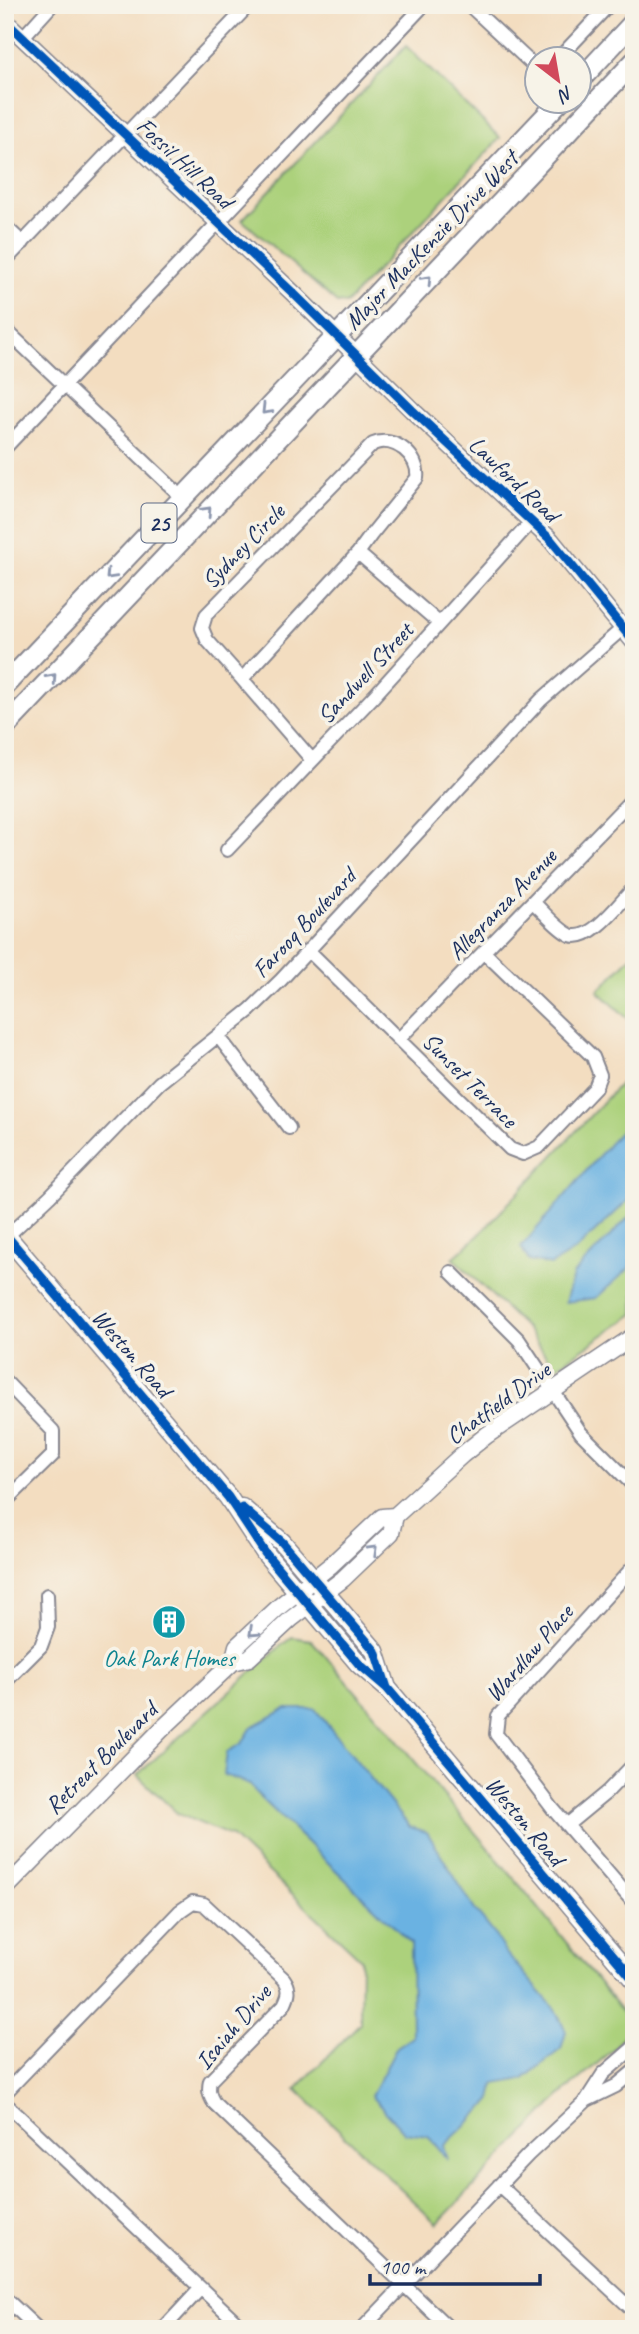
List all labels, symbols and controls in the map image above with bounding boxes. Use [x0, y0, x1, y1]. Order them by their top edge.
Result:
north arrow [524, 46, 594, 116]
text: N [552, 80, 577, 109]
street label: Fossil Hill Road [131, 111, 242, 218]
street label: Major MacKenzie Drive West [338, 142, 526, 336]
one-way arrow [418, 275, 431, 288]
one-way arrow [262, 402, 275, 415]
street label: Lawford Road [462, 429, 568, 531]
street label: Sydney Circle [195, 496, 292, 595]
road number: 25 [142, 503, 176, 542]
one-way arrow [199, 506, 212, 519]
one-way arrow [105, 567, 118, 580]
street label: Sandwell Street [310, 614, 421, 730]
one-way arrow [44, 673, 57, 686]
street label: Allegranza Avenue [441, 840, 564, 966]
street label: Farooq Boulevard [246, 859, 365, 984]
street label: Sunset Terrace [416, 1026, 525, 1135]
street label: Weston Road [85, 1303, 181, 1406]
street label: Chatfield Drive [440, 1354, 558, 1451]
one-way arrow [365, 1546, 378, 1559]
street label: Wardlaw Place [478, 1596, 581, 1708]
building icon: Oak Park Homes [150, 1603, 188, 1641]
one-way arrow [248, 1623, 261, 1636]
place label: Oak Park Homes [103, 1643, 236, 1673]
street label: Retreat Boulevard [39, 1693, 166, 1820]
street label: Weston Road [479, 1770, 573, 1875]
street label: Isaiah Drive [189, 1977, 279, 2076]
scale bar [370, 2243, 539, 2287]
text: 100 m [380, 2254, 427, 2280]

